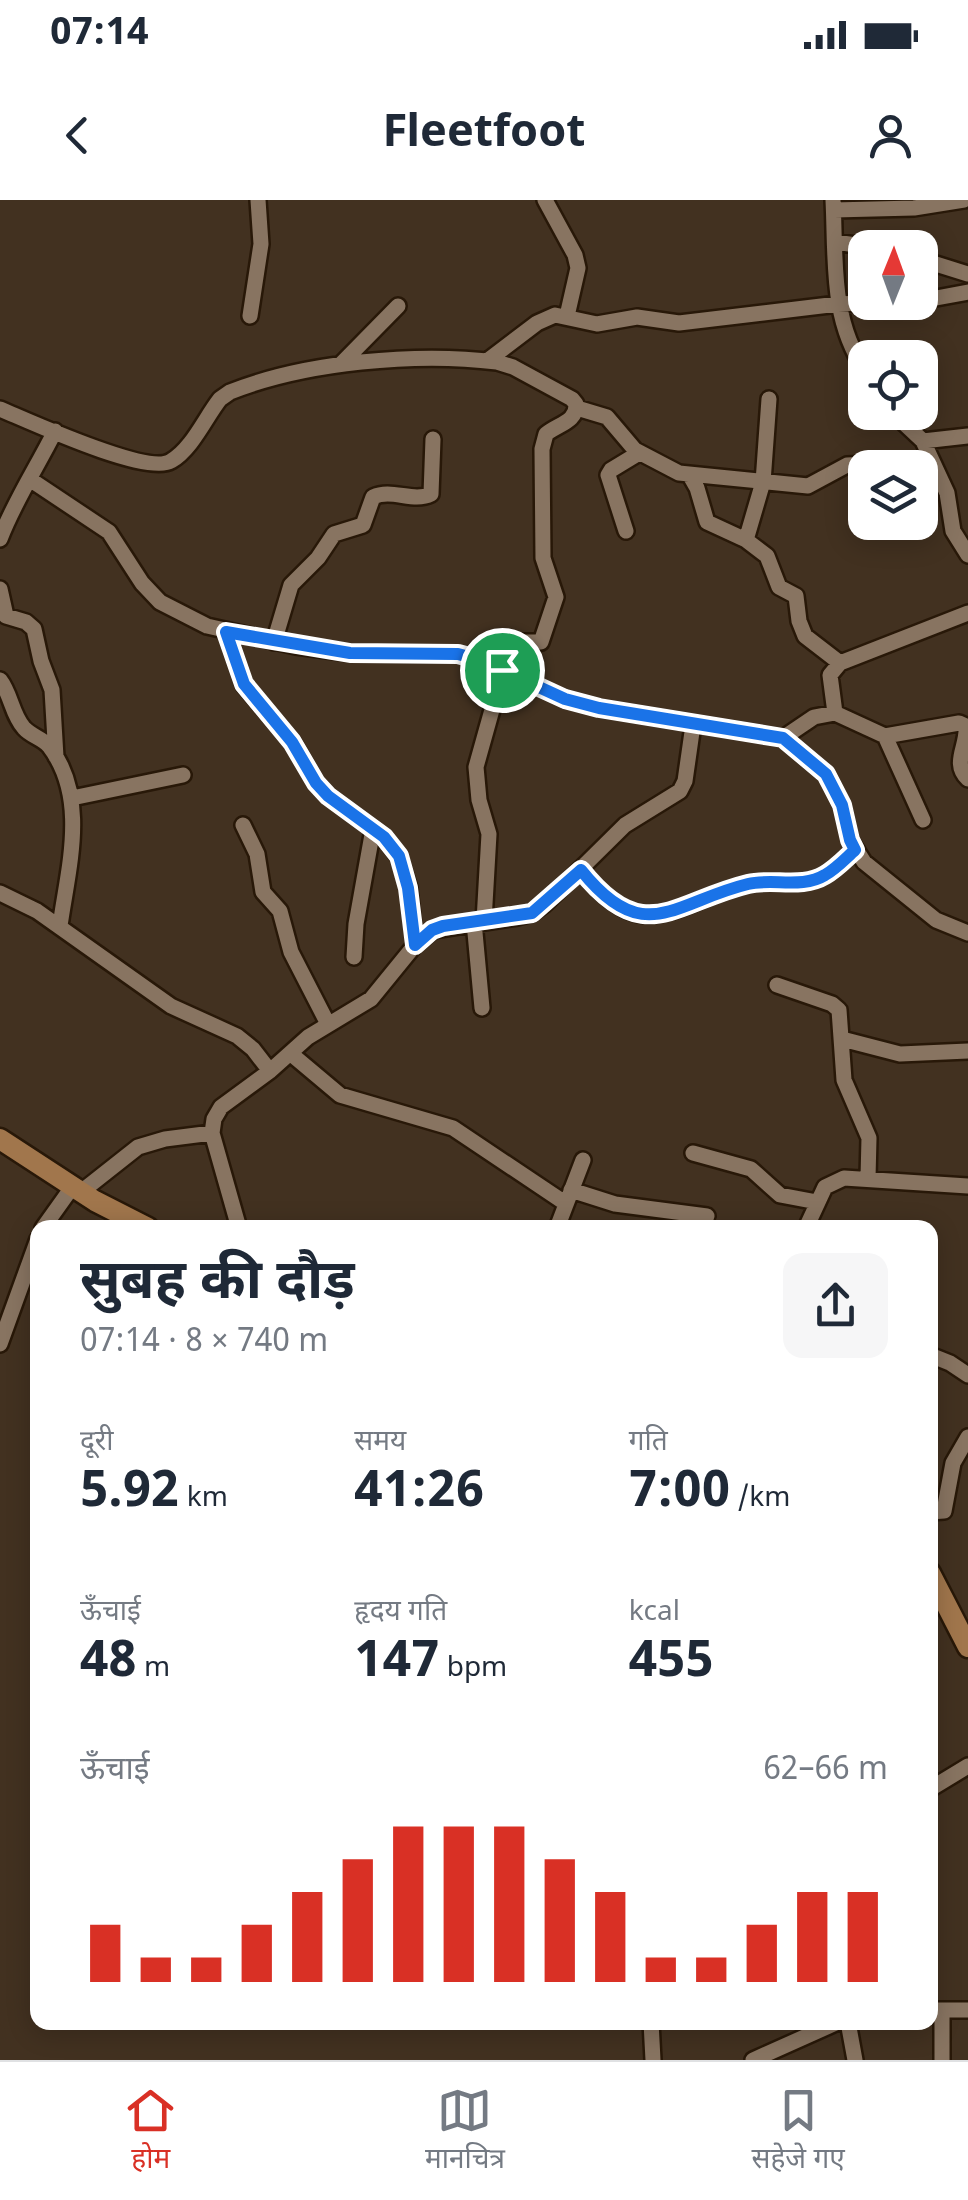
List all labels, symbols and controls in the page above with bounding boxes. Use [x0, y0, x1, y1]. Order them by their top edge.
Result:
text: 07:14 [50, 10, 149, 60]
text: Fleetfoot [383, 106, 585, 164]
icon: back [50, 108, 105, 163]
icon: person [863, 108, 918, 163]
north arrow [848, 230, 938, 320]
map controls [848, 230, 938, 540]
button: locate [848, 340, 938, 430]
button: layers [848, 450, 938, 540]
pin [460, 628, 545, 713]
icon: arrive [475, 643, 530, 698]
text: सुबह की दौड़ [80, 1249, 355, 1320]
button: share [783, 1253, 888, 1358]
text: 07:14 · 8 × 740 m [80, 1322, 328, 1364]
text: दूरी [80, 1425, 114, 1461]
text: समय [354, 1425, 406, 1461]
text: गति [629, 1425, 668, 1461]
text: 5.92 [80, 1461, 179, 1526]
text: 41:26 [354, 1461, 484, 1526]
text: 7:00 [629, 1461, 730, 1526]
text: km [179, 1481, 228, 1517]
text: /km [730, 1481, 791, 1517]
text: ऊँचाई [80, 1595, 141, 1631]
text: हृदय गति [354, 1595, 447, 1631]
text: kcal [629, 1595, 680, 1631]
text: 48 [80, 1631, 137, 1696]
text: 147 [354, 1631, 439, 1696]
text: 455 [629, 1631, 714, 1696]
text: m [137, 1651, 170, 1687]
text: bpm [439, 1651, 507, 1687]
text: ऊँचाई [80, 1750, 149, 1792]
text: 62–66 m [763, 1750, 888, 1792]
tab: होम [123, 2083, 178, 2179]
tab: मानचित्र [425, 2083, 505, 2179]
tab: सहेजे गए [752, 2083, 845, 2179]

